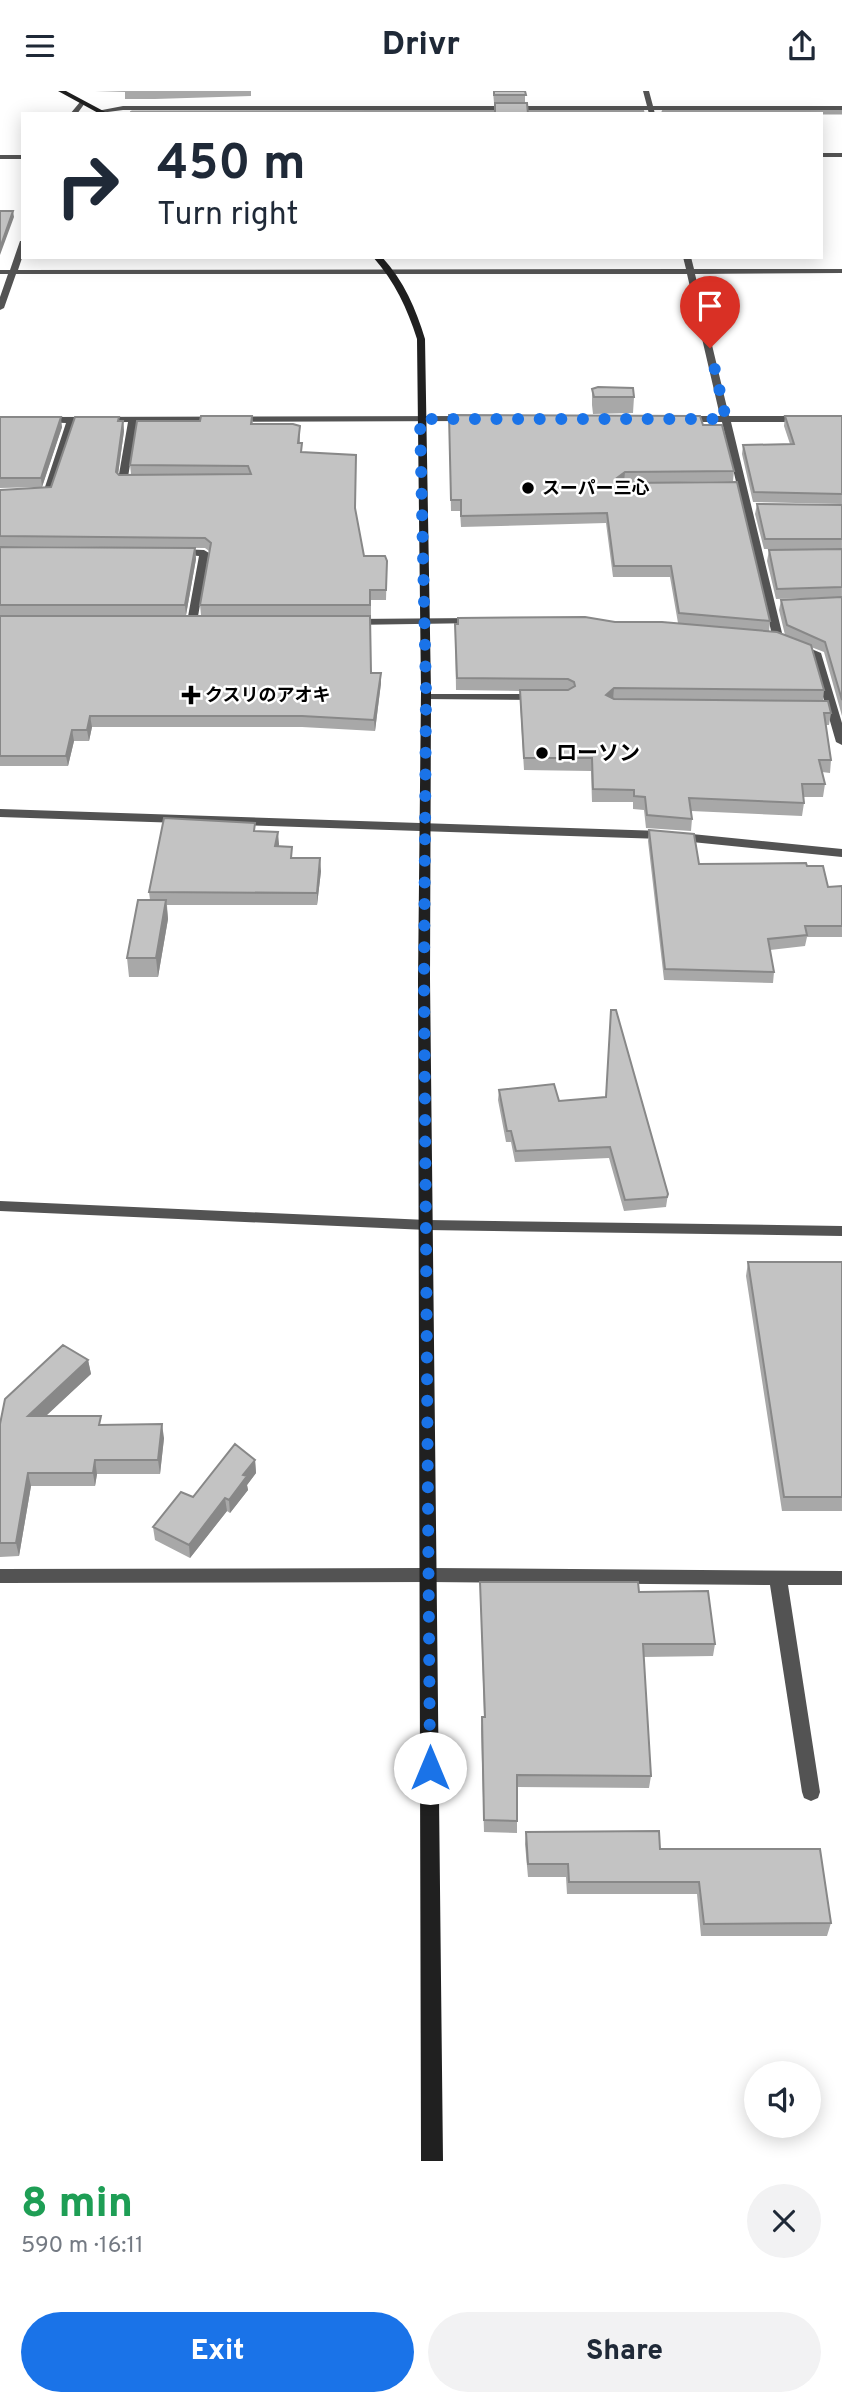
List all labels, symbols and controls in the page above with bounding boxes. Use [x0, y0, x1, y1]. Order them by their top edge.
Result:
text: Drivr [382, 26, 460, 66]
icon: menu [21, 27, 59, 65]
icon: share [783, 27, 821, 65]
text: 450 m [157, 135, 306, 197]
icon: right [42, 140, 133, 231]
text: Turn right [157, 196, 299, 236]
pin [680, 276, 740, 348]
icon: arrive [691, 287, 729, 325]
place label: スーパー三心 [542, 478, 650, 501]
marker: スーパー三心 [520, 480, 536, 496]
place label: クスリのアオキ [205, 685, 330, 708]
marker: クスリのアオキ [183, 687, 199, 703]
place label: ローソン [556, 741, 640, 768]
marker: ローソン [534, 745, 550, 761]
position arrow [393, 1731, 467, 1805]
map controls [744, 2061, 821, 2138]
button: sound [744, 2061, 821, 2138]
text: 8 min [21, 2179, 133, 2232]
button: close [747, 2184, 821, 2258]
text: 590 m · 16:11 [21, 2232, 144, 2261]
button: Exit [21, 2312, 414, 2392]
button: Share [428, 2312, 821, 2392]

